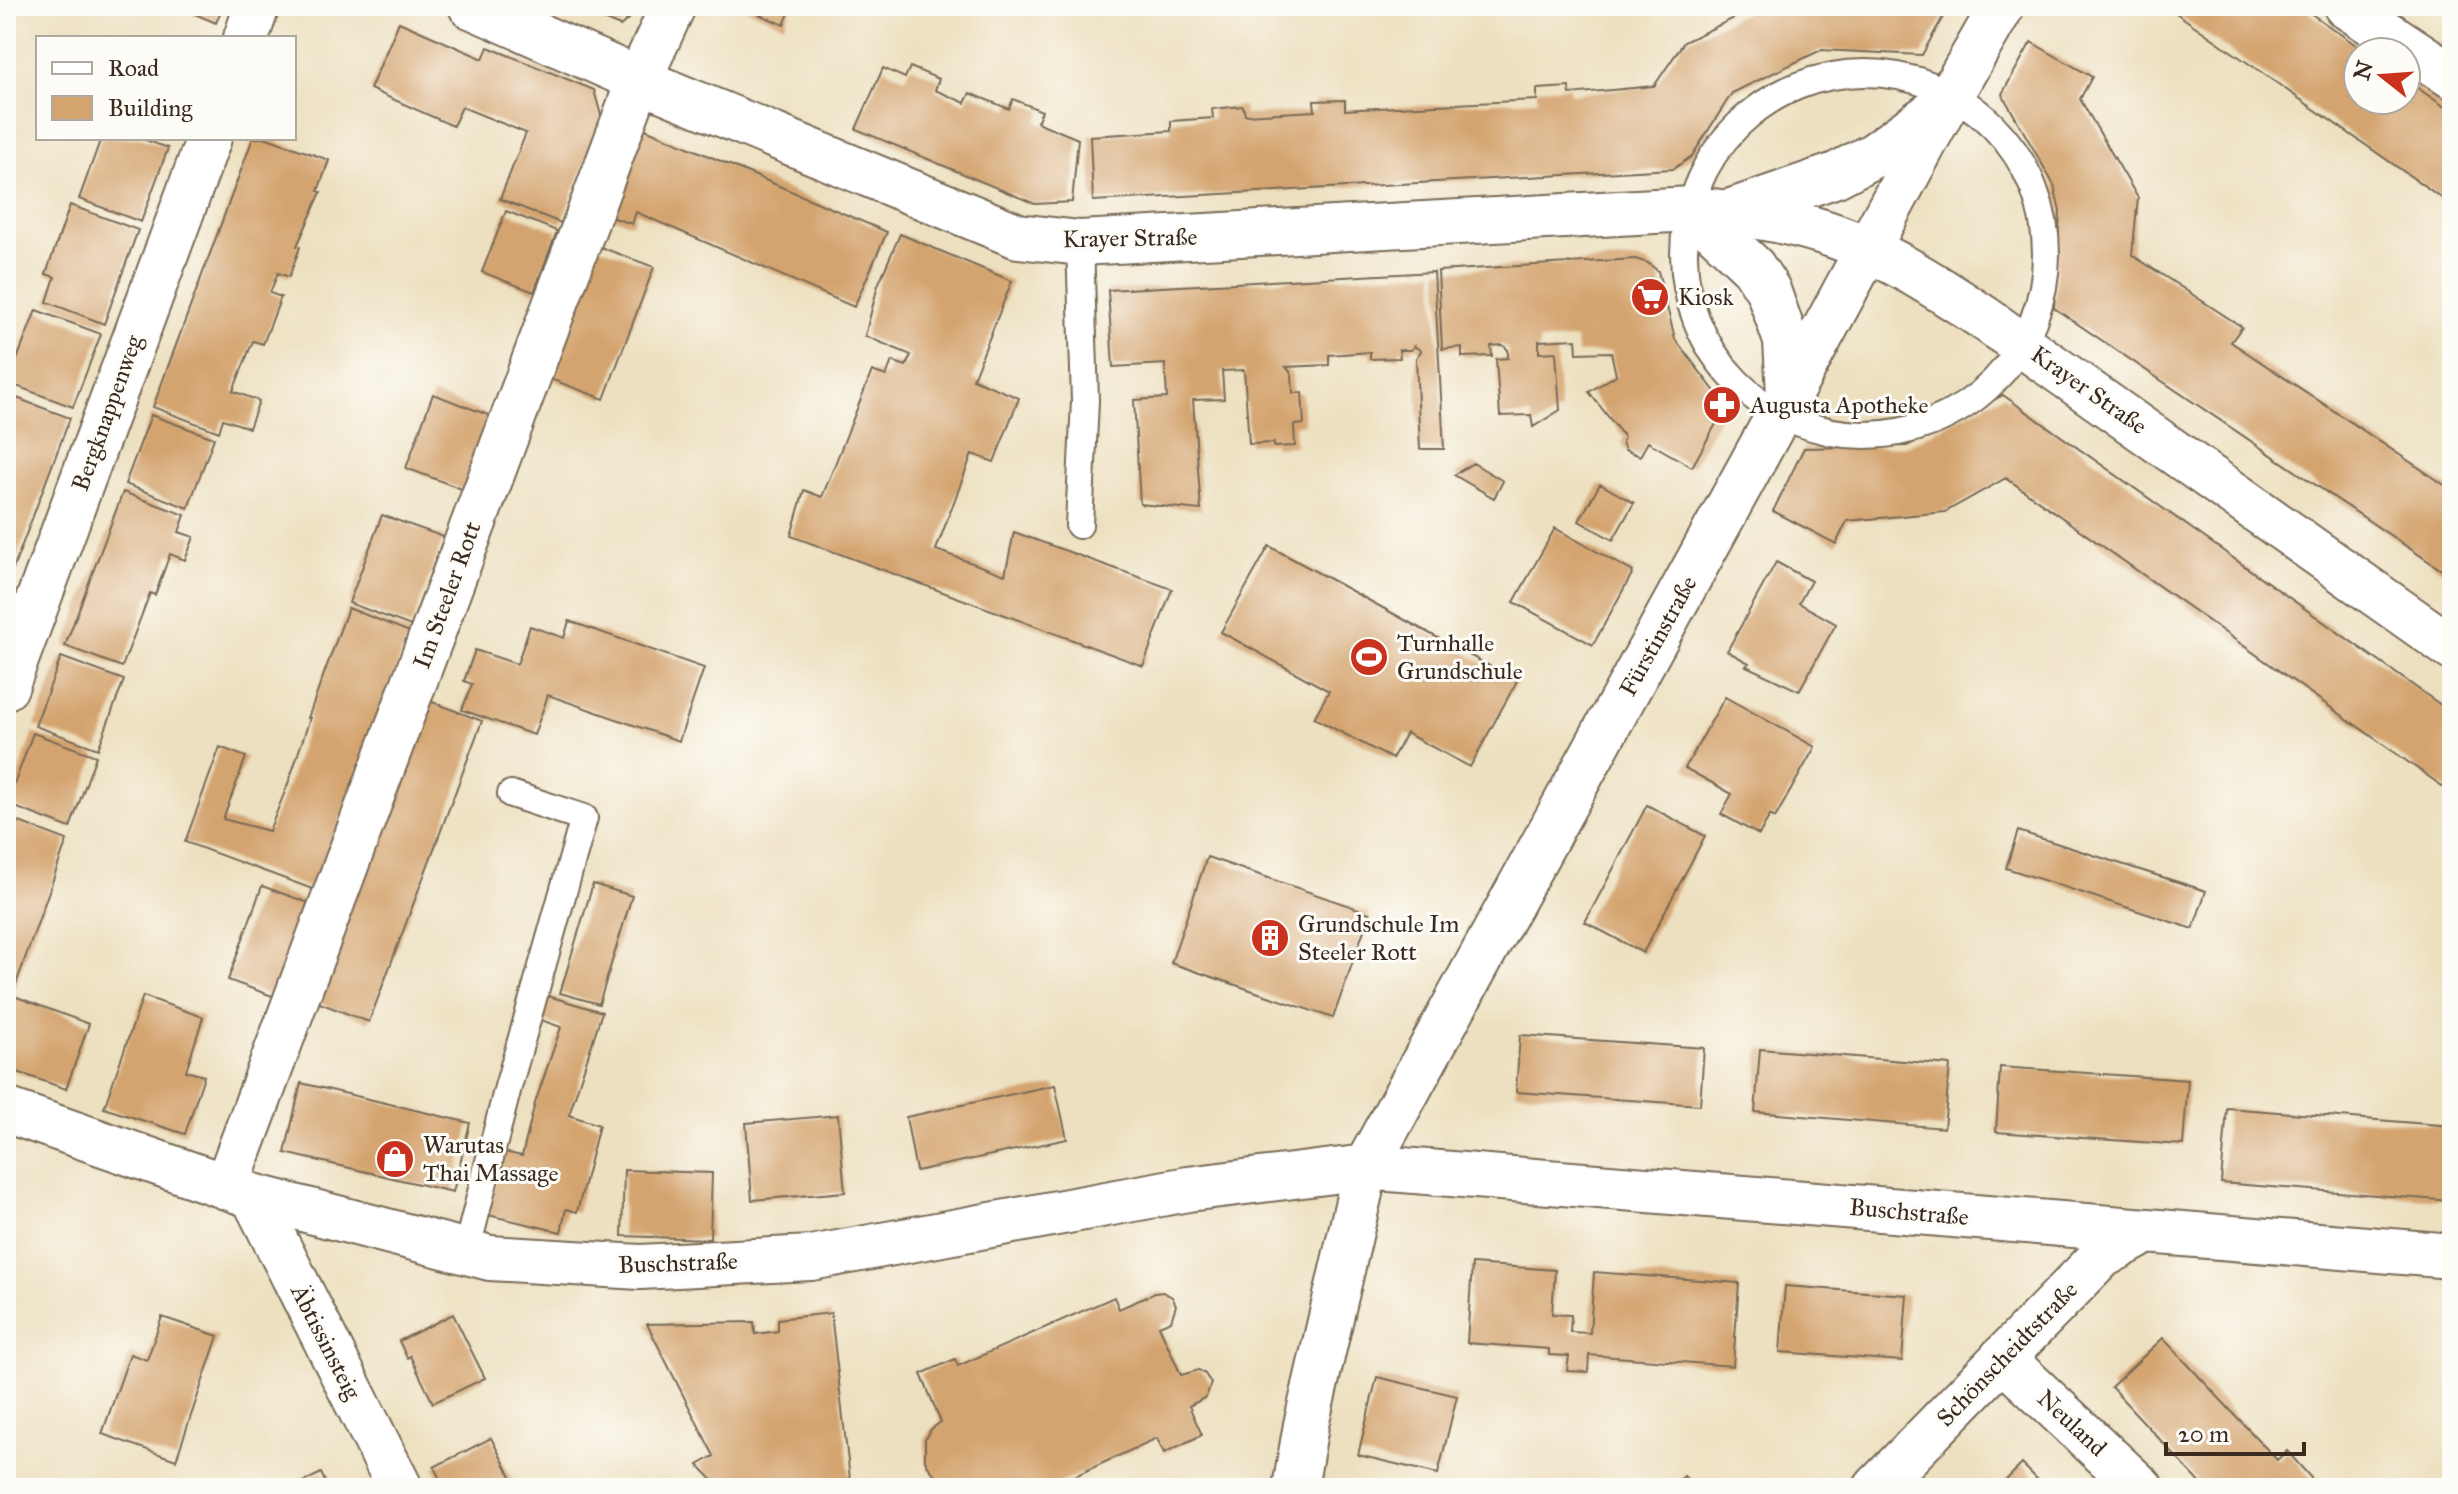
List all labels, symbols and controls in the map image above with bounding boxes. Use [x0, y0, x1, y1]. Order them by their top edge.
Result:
legend [36, 36, 296, 140]
north arrow [2342, 36, 2422, 116]
text: Road [108, 53, 159, 83]
text: N [2348, 57, 2379, 83]
text: Building [108, 93, 193, 123]
street label: Krayer Straße [1062, 222, 1198, 254]
supermarket icon: Kiosk [1629, 276, 1671, 318]
place label: Kiosk [1678, 282, 1734, 312]
street label: Bergknappenweg [65, 330, 149, 495]
street label: Krayer Straße [2025, 339, 2153, 441]
pharmacy icon: Augusta Apotheke [1701, 384, 1743, 426]
place label: Augusta Apotheke [1749, 390, 1929, 420]
street label: Im Steeler Rott [406, 517, 488, 673]
street label: Fürstinstraße [1613, 571, 1703, 701]
place label: Turnhalle Grundschule [1397, 628, 1523, 686]
sports icon: Turnhalle Grundschule [1348, 636, 1390, 678]
place label: Grundschule Im Steeler Rott [1298, 909, 1459, 967]
building icon: Grundschule Im Steeler Rott [1249, 917, 1291, 959]
place label: Warutas Thai Massage [423, 1130, 558, 1188]
shop icon: Warutas Thai Massage [374, 1138, 416, 1180]
street label: Buschstraße [1848, 1192, 1970, 1232]
street label: Buschstraße [618, 1246, 738, 1280]
street label: Schönscheidtstraße [1930, 1275, 2084, 1433]
street label: Äbtissinsteig [284, 1279, 368, 1405]
street label: Neuland [2031, 1383, 2113, 1463]
scale bar [2166, 1406, 2304, 1456]
text: 20 m [2178, 1419, 2229, 1449]

